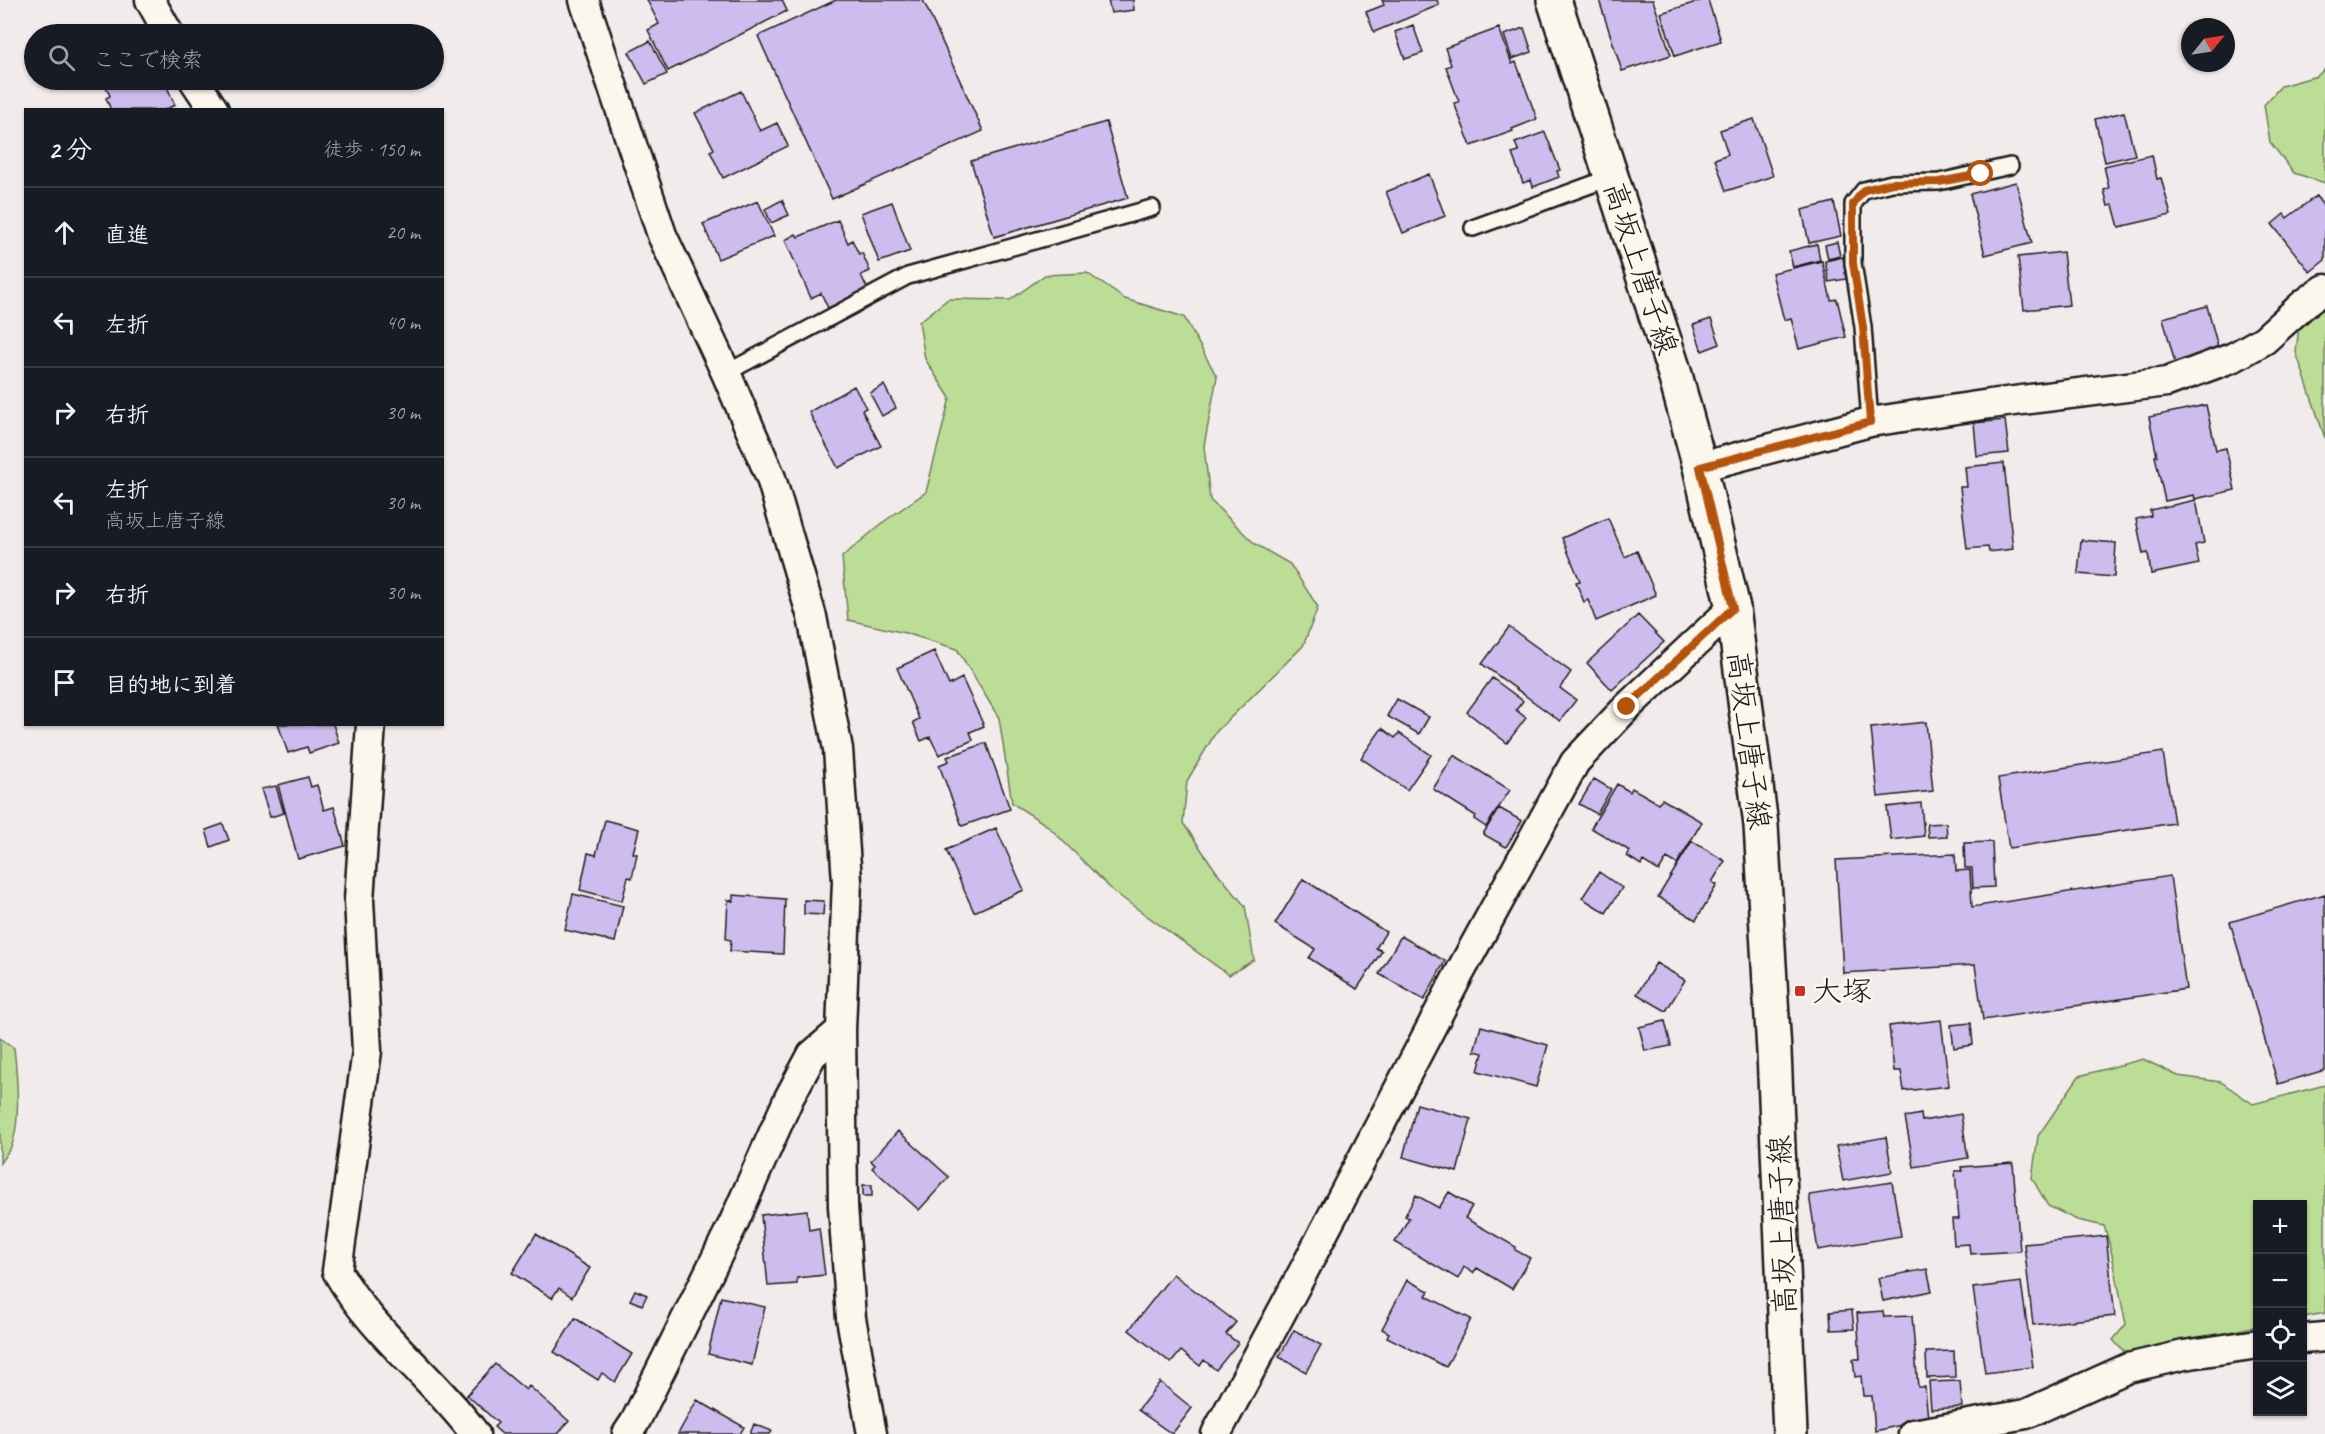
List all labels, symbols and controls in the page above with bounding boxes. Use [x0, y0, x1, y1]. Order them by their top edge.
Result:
north arrow [2181, 18, 2235, 72]
search box [24, 24, 444, 90]
icon: search [45, 41, 78, 74]
text: ここで検索 [93, 46, 203, 74]
text: 2 分 [48, 133, 92, 166]
text: 徒歩 · 150 m [324, 137, 420, 162]
route start [1967, 160, 1993, 186]
street label: 高坂上唐子線 [1595, 177, 1687, 359]
icon: ahead [48, 216, 81, 249]
text: 20 m [386, 220, 420, 245]
text: 直進 [105, 221, 149, 249]
icon: left [48, 306, 81, 339]
text: 40 m [386, 310, 420, 335]
text: 左折 [105, 311, 149, 339]
icon: right [48, 396, 81, 429]
text: 30 m [386, 400, 420, 425]
text: 右折 [105, 401, 149, 429]
text: 左折 [105, 476, 149, 504]
icon: left [48, 486, 81, 519]
text: 30 m [386, 490, 420, 515]
text: 高坂上唐子線 [105, 508, 225, 533]
icon: right [48, 576, 81, 609]
text: 30 m [386, 580, 420, 605]
text: 右折 [105, 581, 149, 609]
street label: 高坂上唐子線 [1719, 648, 1779, 832]
icon: arrive [48, 666, 81, 699]
text: 目的地に到着 [105, 671, 237, 699]
route end [1613, 693, 1639, 719]
place label: 大塚 [1812, 972, 1872, 1010]
marker: 大塚 [1793, 984, 1807, 998]
street label: 高坂上唐子線 [1760, 1134, 1804, 1316]
map controls [2253, 1200, 2307, 1416]
button: + [2253, 1200, 2307, 1254]
button: − [2253, 1254, 2307, 1308]
button: locate [2253, 1308, 2307, 1362]
button: layers [2253, 1362, 2307, 1416]

